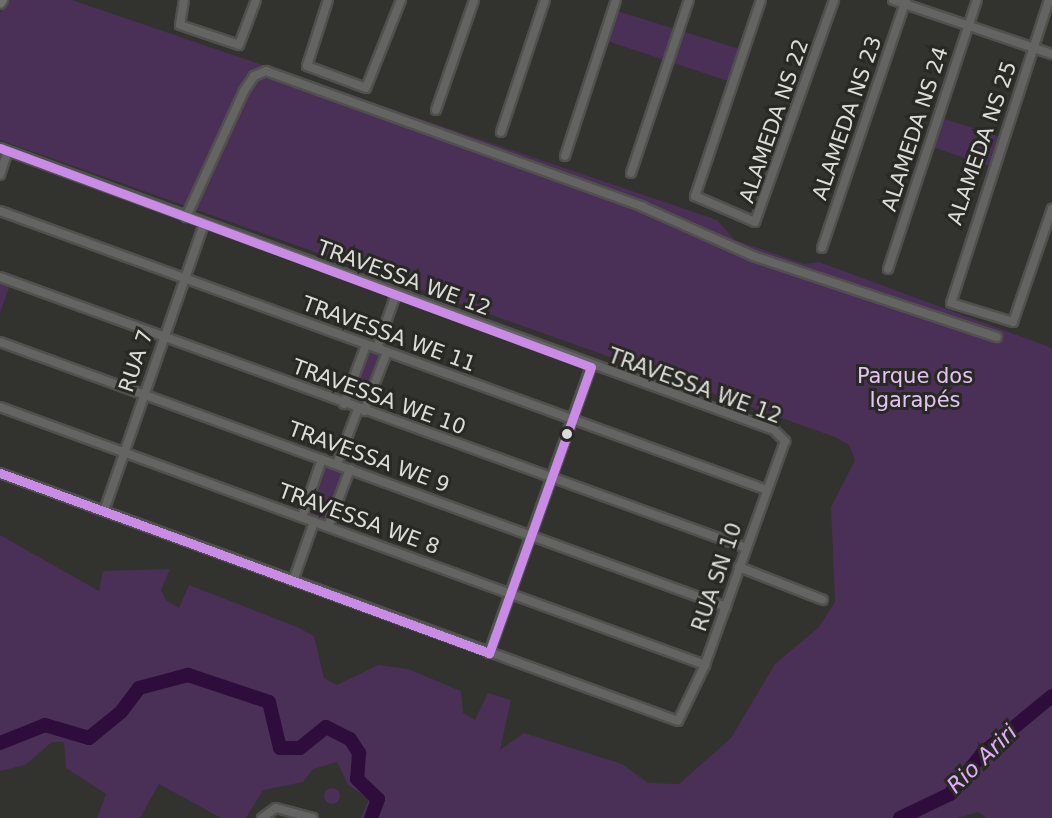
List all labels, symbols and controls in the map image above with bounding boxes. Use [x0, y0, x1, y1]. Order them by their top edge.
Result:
street label: ALAMEDA NS 23 [807, 33, 887, 203]
street label: ALAMEDA NS 22 [734, 36, 814, 206]
street label: ALAMEDA NS 24 [877, 44, 953, 214]
street label: ALAMEDA NS 25 [942, 58, 1022, 228]
street label: TRAVESSA WE 12 [314, 235, 494, 321]
street label: TRAVESSA WE 11 [299, 291, 479, 377]
street label: RUA 7 [114, 326, 158, 396]
street label: TRAVESSA WE 12 [605, 343, 785, 429]
street label: TRAVESSA WE 10 [289, 354, 469, 440]
park label: Parque dos Igarapés [857, 363, 973, 413]
street label: TRAVESSA WE 9 [285, 416, 453, 498]
unlabelled marker [561, 428, 573, 440]
street label: TRAVESSA WE 8 [275, 478, 443, 560]
street label: RUA SN 10 [687, 519, 747, 635]
water label: Rio Ariri [941, 719, 1023, 799]

